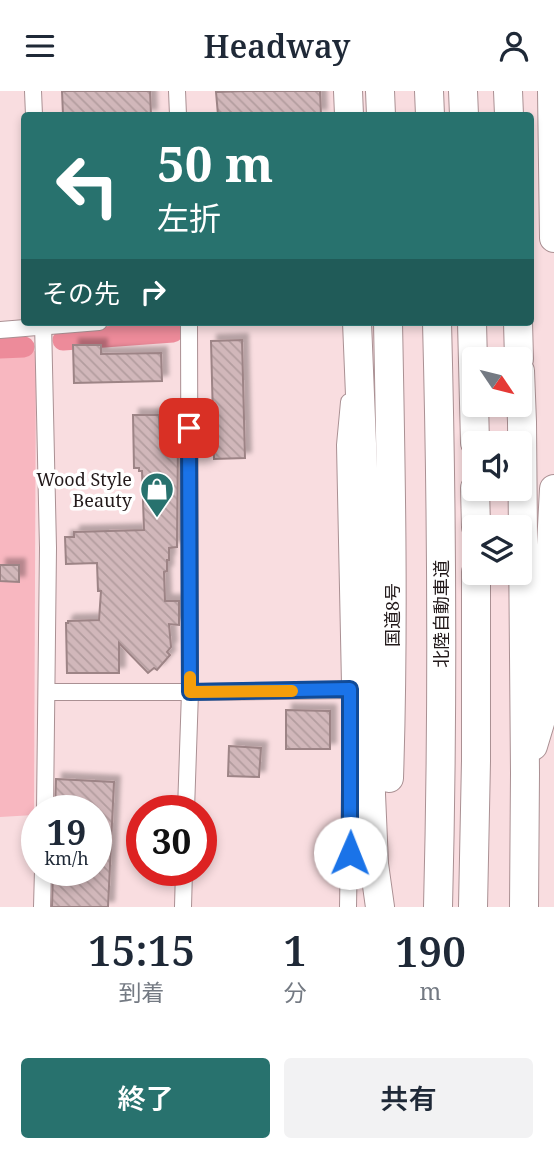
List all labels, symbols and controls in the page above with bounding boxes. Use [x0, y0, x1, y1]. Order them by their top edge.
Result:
text: Headway [204, 24, 350, 67]
icon: menu [21, 27, 59, 65]
icon: person [495, 27, 533, 65]
text: 50 m [157, 130, 273, 196]
icon: left [42, 140, 133, 231]
text: 左折 [157, 196, 221, 239]
icon: right [134, 273, 172, 311]
text: その先 [42, 275, 120, 311]
north arrow [462, 347, 532, 417]
map controls [462, 347, 532, 585]
pin [159, 398, 219, 458]
icon: arrive [170, 409, 208, 447]
button: sound [462, 431, 532, 501]
place label: Wood Style Beauty [36, 467, 133, 512]
shop icon: Wood Style Beauty [138, 470, 176, 519]
button: layers [462, 515, 532, 585]
street label: 北陸自動車道 [429, 560, 453, 668]
street label: 国道8号 [380, 583, 404, 647]
speed limit sign: 30 [126, 795, 217, 886]
text: 19 [47, 808, 86, 855]
position arrow [313, 816, 387, 890]
text: km/h [44, 846, 89, 870]
text: 15:15 [88, 921, 195, 978]
text: 1 [283, 921, 307, 978]
text: 190 [395, 922, 466, 979]
text: m [420, 975, 441, 1007]
text: 到着 [119, 976, 165, 1008]
text: 分 [284, 976, 307, 1008]
button: 終了 [21, 1058, 270, 1138]
button: 共有 [284, 1058, 533, 1138]

